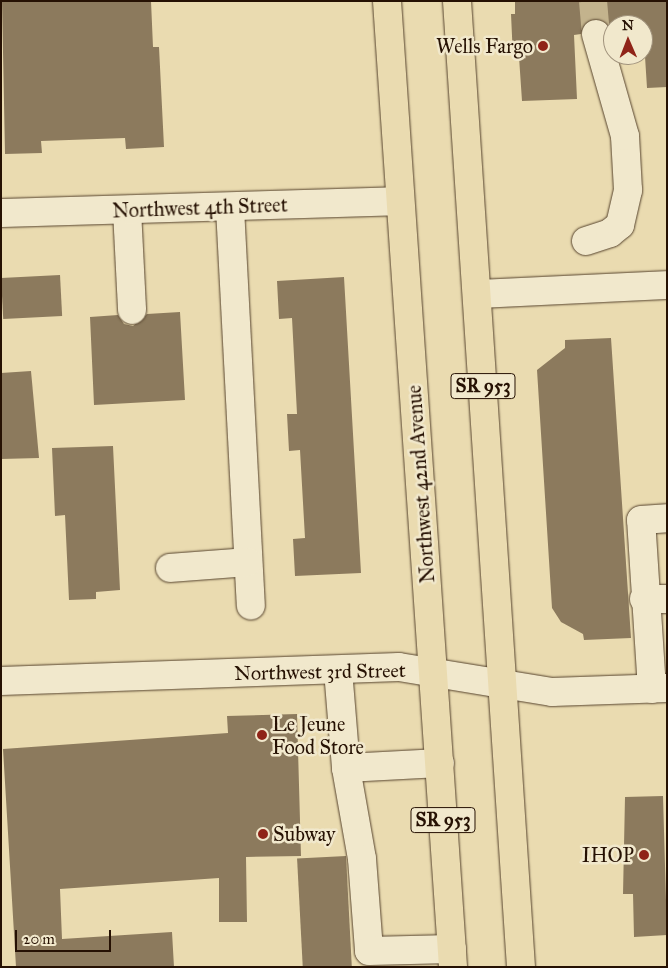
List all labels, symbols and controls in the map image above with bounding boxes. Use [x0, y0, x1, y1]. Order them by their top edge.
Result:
north arrow [603, 15, 653, 65]
text: N [622, 17, 634, 34]
place label: Wells Fargo [436, 34, 533, 58]
marker: Wells Fargo [537, 40, 549, 52]
street label: Northwest 4th Street [112, 193, 288, 223]
road number: SR 953 [449, 370, 517, 402]
street label: Northwest 42nd Avenue [402, 384, 440, 584]
street label: Northwest 3rd Street [234, 659, 406, 685]
place label: Le Jeune Food Store [272, 712, 364, 759]
marker: Le Jeune Food Store [256, 729, 268, 741]
road number: SR 953 [409, 804, 477, 836]
place label: Subway [273, 822, 335, 846]
marker: Subway [257, 828, 269, 840]
place label: IHOP [582, 843, 634, 867]
marker: IHOP [638, 849, 650, 861]
scale bar [18, 920, 114, 952]
text: 20 m [23, 930, 55, 948]

